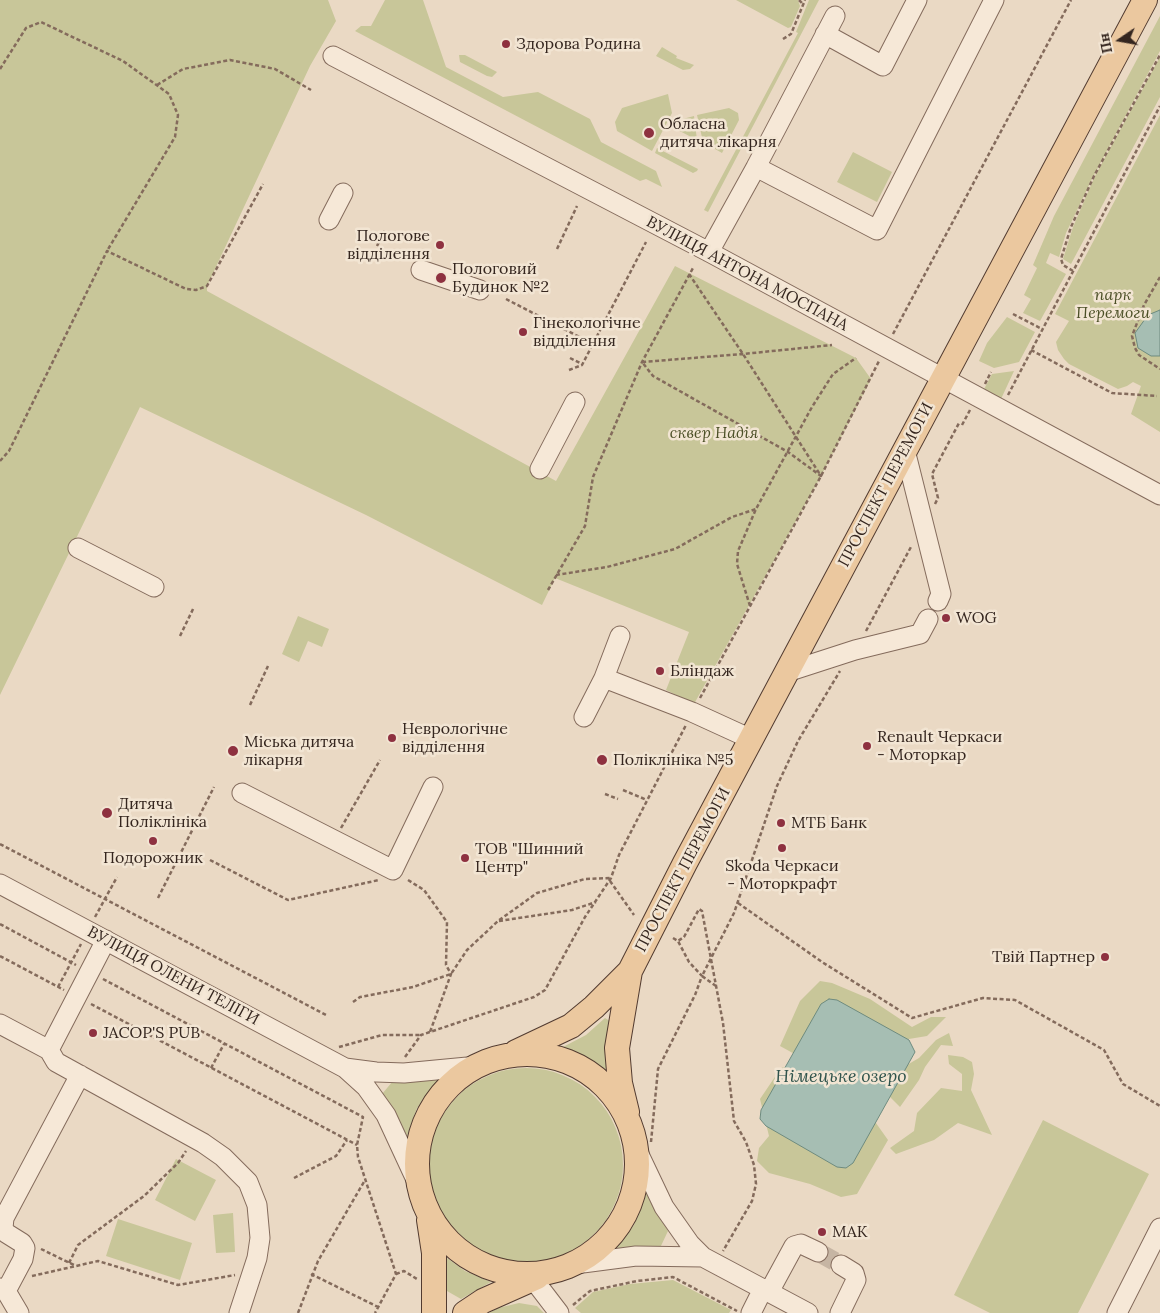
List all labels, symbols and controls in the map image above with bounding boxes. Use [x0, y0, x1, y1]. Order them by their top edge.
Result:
north arrow [1095, 15, 1145, 65]
text: Пн [1094, 31, 1116, 55]
place label: Здорова Родина [516, 34, 641, 54]
marker: Здорова Родина [500, 38, 512, 50]
place label: Обласна дитяча лікарня [660, 114, 777, 152]
marker: Обласна дитяча лікарня [642, 126, 656, 140]
street label: ВУЛИЦЯ АНТОНА МОСПАНА [643, 213, 851, 335]
place label: Пологове відділення [347, 226, 430, 264]
marker: Пологове відділення [434, 239, 446, 251]
place label: Пологовий Будинок №2 [452, 259, 549, 297]
marker: Пологовий Будинок №2 [434, 271, 448, 285]
park label: парк Перемоги [1076, 285, 1150, 323]
place label: Гінекологічне відділення [533, 313, 641, 351]
marker: Гінекологічне відділення [517, 326, 529, 338]
street label: ПРОСПЕКТ ПЕРЕМОГИ [834, 400, 938, 570]
park label: сквер Надія [670, 423, 758, 443]
place label: WOG [956, 608, 997, 628]
marker: WOG [940, 612, 952, 624]
place label: Бліндаж [670, 661, 734, 681]
marker: Бліндаж [654, 665, 666, 677]
place label: Неврологічне відділення [402, 719, 508, 757]
place label: Renault Черкаси - Моторкар [877, 727, 1002, 765]
place label: Міська дитяча лікарня [244, 732, 354, 770]
marker: Неврологічне відділення [386, 732, 398, 744]
marker: Renault Черкаси - Моторкар [861, 740, 873, 752]
marker: Міська дитяча лікарня [226, 744, 240, 758]
place label: Поліклініка №5 [613, 750, 733, 770]
marker: Поліклініка №5 [595, 753, 609, 767]
street label: ПРОСПЕКТ ПЕРЕМОГИ [631, 785, 735, 955]
place label: Дитяча Поліклініка [118, 794, 207, 832]
marker: Дитяча Поліклініка [100, 806, 114, 820]
place label: МТБ Банк [791, 813, 867, 833]
marker: МТБ Банк [775, 817, 787, 829]
marker: Подорожник [147, 835, 159, 847]
place label: ТОВ "Шинний Центр" [475, 839, 583, 877]
marker: Skoda Черкаси - Моторкрафт [776, 842, 788, 854]
place label: Подорожник [103, 848, 203, 868]
marker: ТОВ "Шинний Центр" [459, 852, 471, 864]
place label: Skoda Черкаси - Моторкрафт [725, 856, 839, 894]
street label: ВУЛИЦЯ ОЛЕНИ ТЕЛІГИ [84, 922, 262, 1030]
place label: Твій Партнер [992, 947, 1095, 967]
marker: Твій Партнер [1099, 951, 1111, 963]
place label: JACOP'S PUB [103, 1023, 200, 1043]
marker: JACOP'S PUB [87, 1027, 99, 1039]
water label: Німецьке озеро [775, 1066, 907, 1088]
place label: МАК [832, 1222, 868, 1242]
marker: МАК [816, 1226, 828, 1238]

